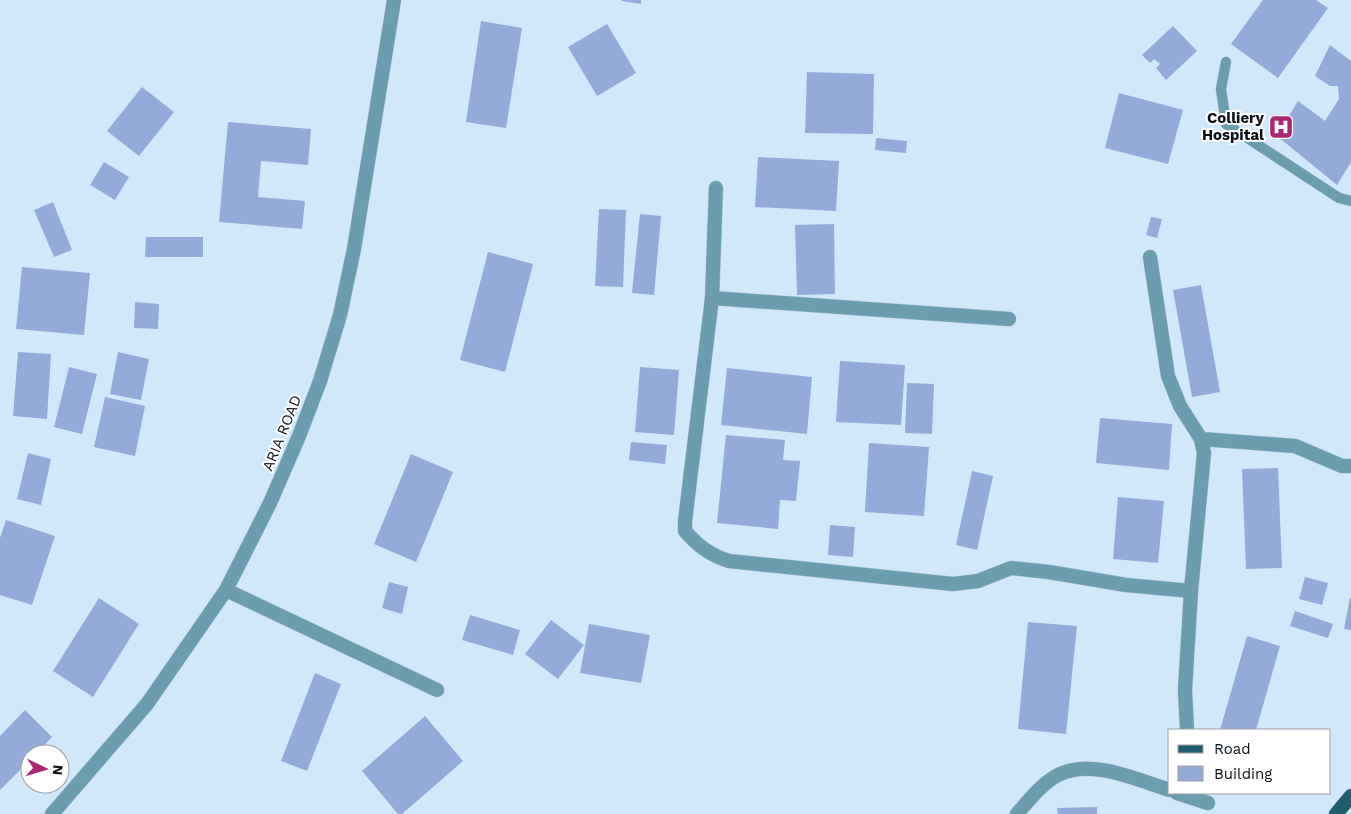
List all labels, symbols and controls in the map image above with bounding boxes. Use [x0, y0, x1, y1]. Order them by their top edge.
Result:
place label: Colliery Hospital [1202, 109, 1265, 144]
hospital icon: Colliery Hospital [1268, 114, 1294, 140]
street label: ARIA ROAD [259, 392, 305, 474]
legend [1168, 729, 1331, 794]
text: Road [1214, 740, 1251, 758]
north arrow [20, 744, 70, 794]
text: N [50, 764, 66, 776]
text: Building [1214, 765, 1272, 783]

